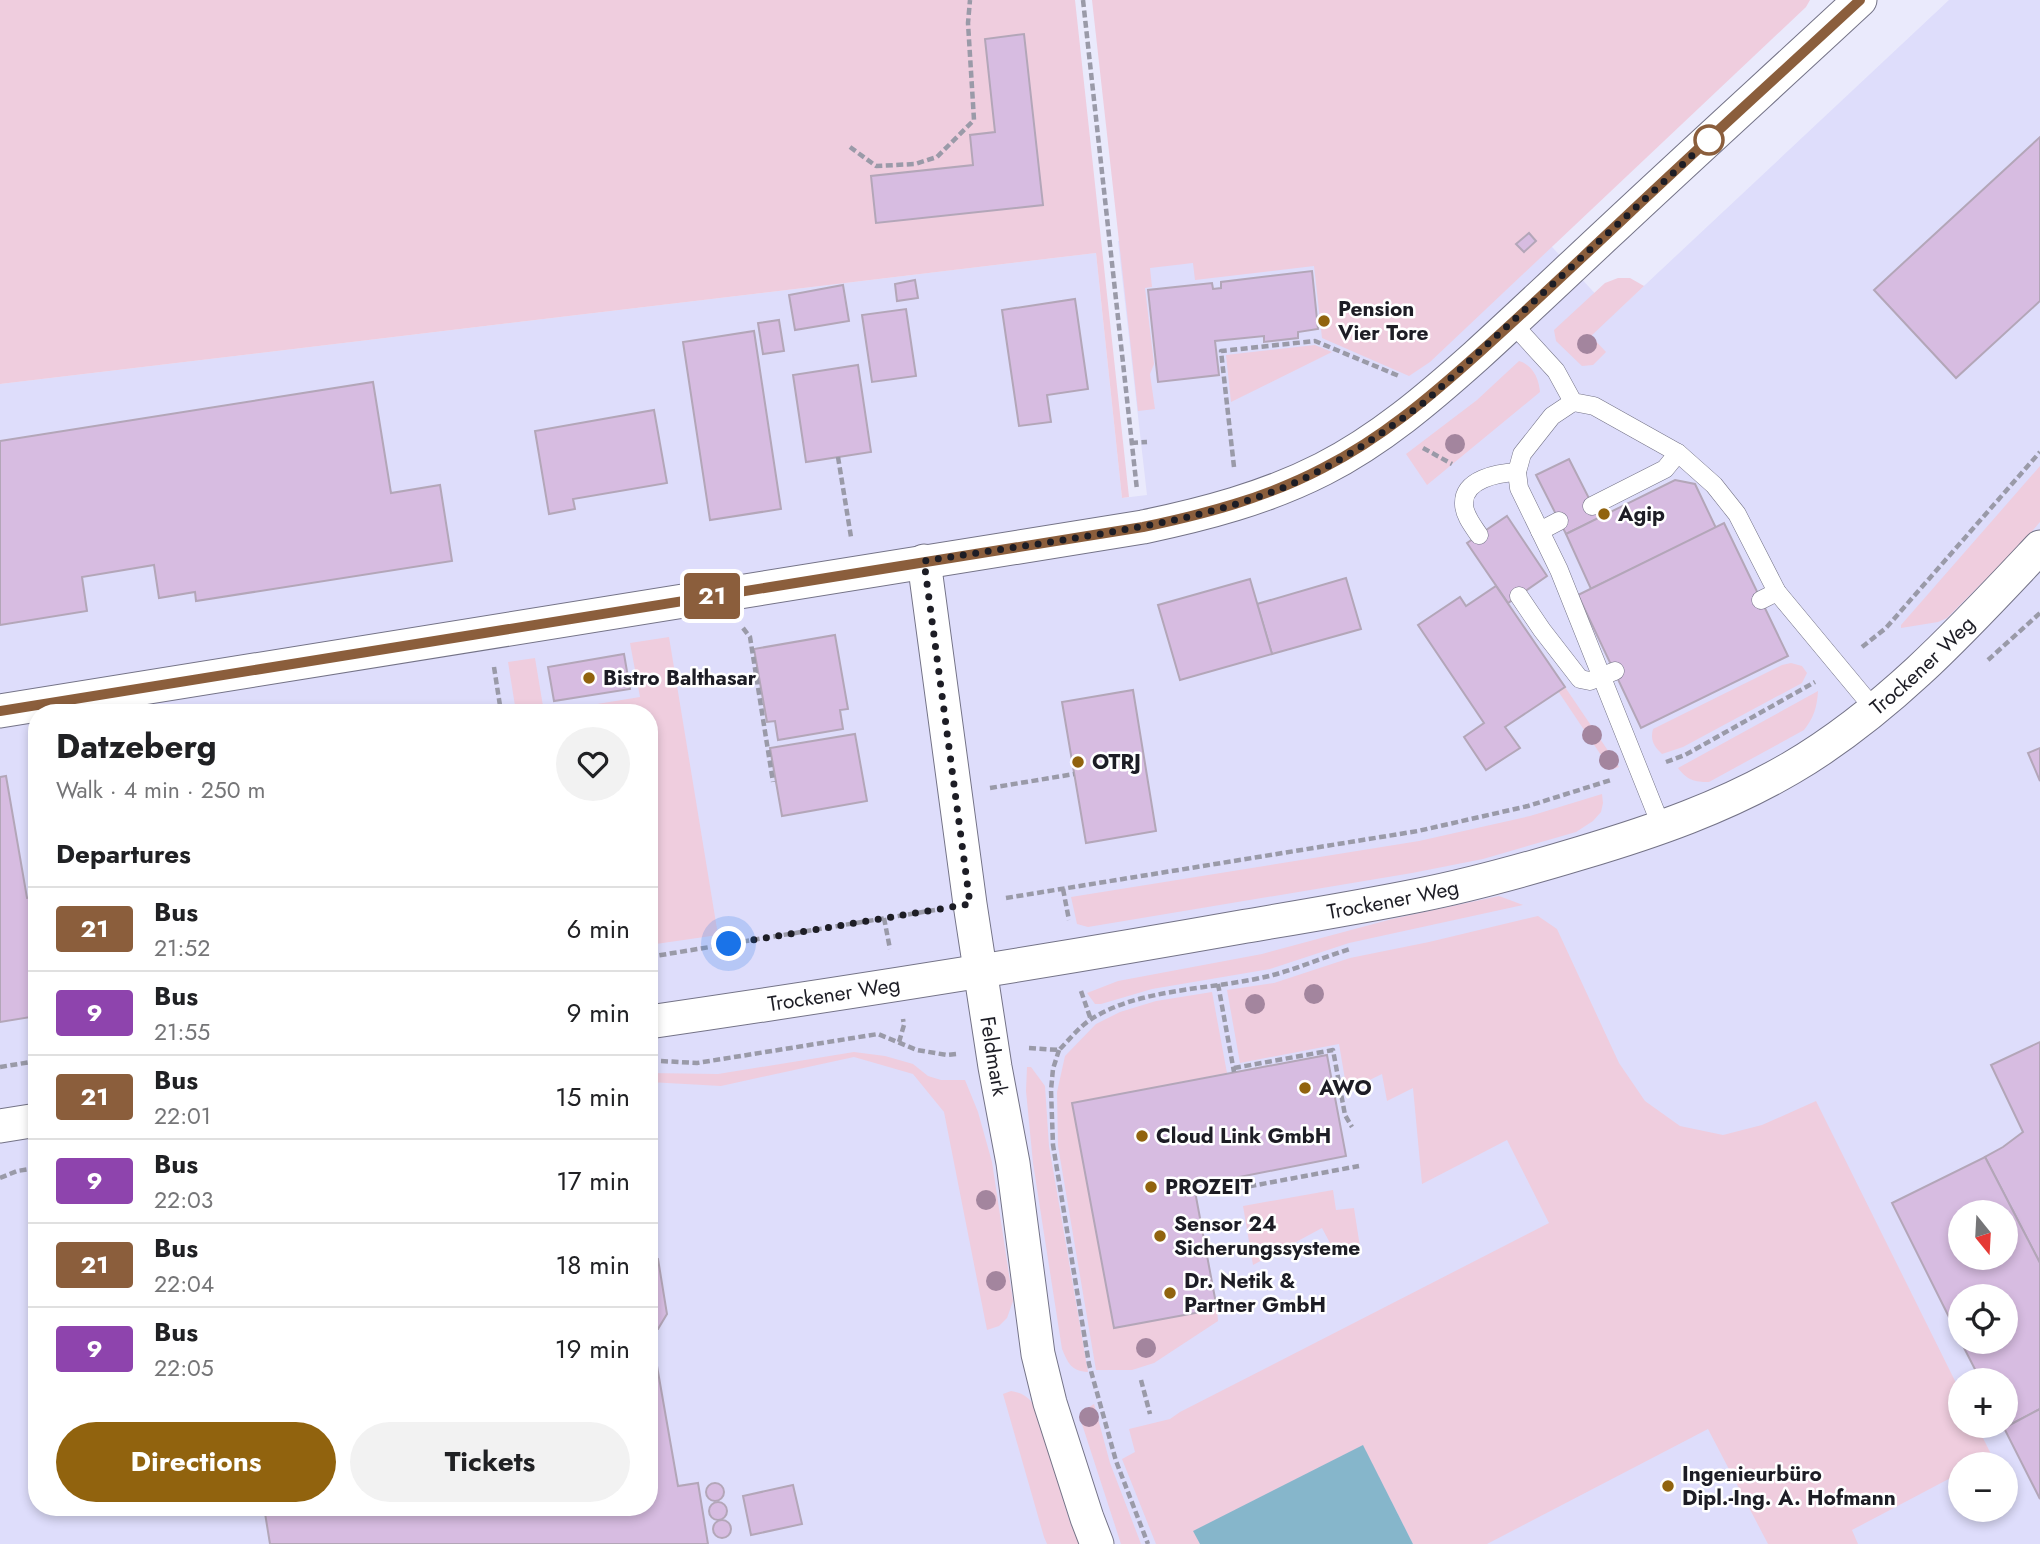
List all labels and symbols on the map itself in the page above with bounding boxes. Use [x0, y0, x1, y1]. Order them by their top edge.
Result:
unlabelled marker [1694, 125, 1724, 155]
place label: Pension Vier Tore [1337, 294, 1429, 348]
marker: Pension Vier Tore [1316, 313, 1332, 329]
place label: Agip [1617, 499, 1665, 529]
marker: Agip [1596, 506, 1612, 522]
line badge: 21 [680, 573, 744, 619]
street label: Trockener Weg [1864, 609, 1982, 722]
place label: Bistro Balthasar [603, 663, 757, 693]
marker: Bistro Balthasar [581, 670, 597, 686]
place label: OTRJ [1092, 747, 1141, 777]
marker: OTRJ [1070, 754, 1086, 770]
street label: Trockener Weg [1325, 872, 1462, 927]
your location [711, 926, 746, 961]
street label: Trockener Weg [766, 969, 902, 1019]
street label: Feldmark [972, 1014, 1015, 1099]
place label: AWO [1318, 1073, 1372, 1103]
marker: AWO [1297, 1080, 1313, 1096]
place label: Cloud Link GmbH [1156, 1121, 1331, 1151]
marker: Cloud Link GmbH [1134, 1128, 1150, 1144]
place label: PROZEIT [1165, 1172, 1253, 1202]
marker: PROZEIT [1143, 1179, 1159, 1195]
north arrow [1948, 1200, 2018, 1270]
place label: Sensor 24 Sicherungssysteme [1174, 1209, 1360, 1263]
marker: Sensor 24 Sicherungssysteme [1152, 1228, 1168, 1244]
place label: Dr. Netik & Partner GmbH [1184, 1266, 1326, 1320]
marker: Dr. Netik & Partner GmbH [1162, 1285, 1178, 1301]
place label: Ingenieurbüro Dipl.-Ing. A. Hofmann [1682, 1459, 1896, 1513]
marker: Ingenieurbüro Dipl.-Ing. A. Hofmann [1660, 1478, 1676, 1494]

